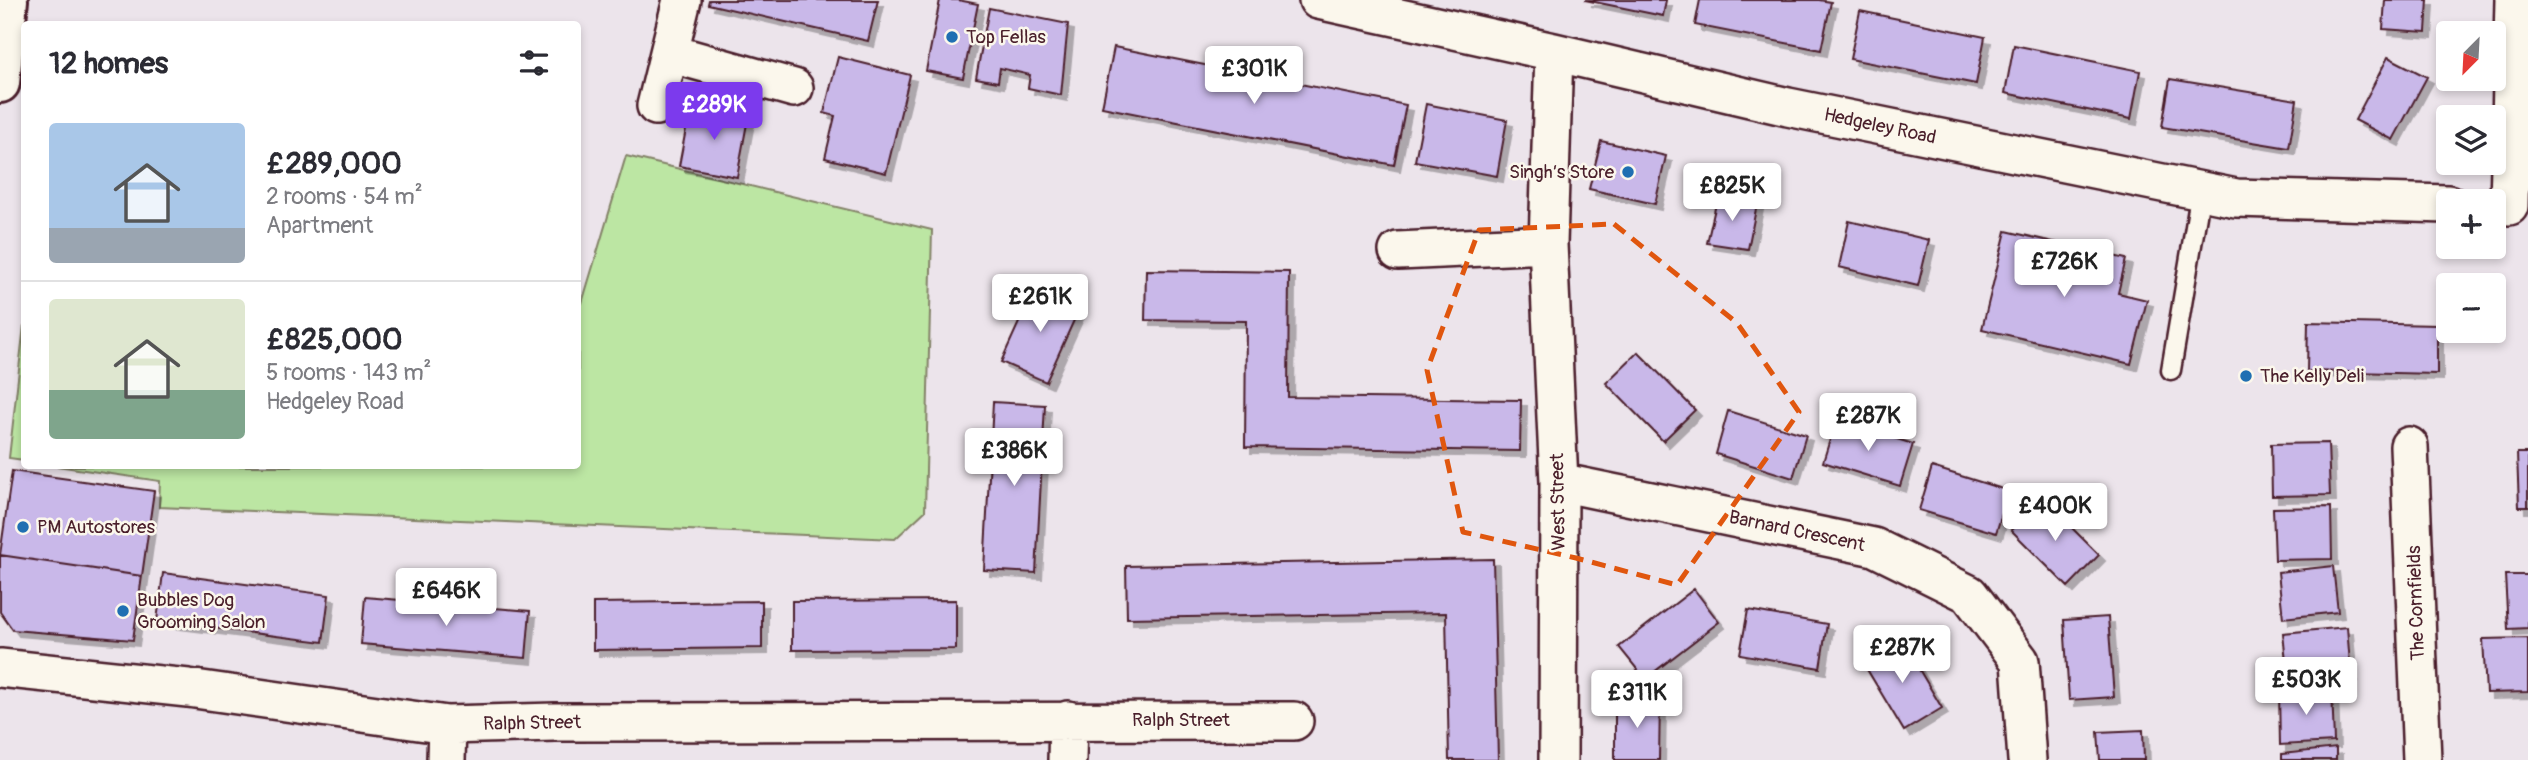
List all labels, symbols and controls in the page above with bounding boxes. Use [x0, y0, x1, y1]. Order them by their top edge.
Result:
north arrow [2436, 21, 2506, 91]
map controls [2436, 21, 2506, 343]
place label: Top Fellas [966, 25, 1046, 49]
marker: Top Fellas [944, 29, 960, 45]
icon: filters [515, 44, 553, 82]
text: 12 homes [49, 45, 168, 82]
pin: £301K [1205, 46, 1303, 106]
text: £301K [1221, 54, 1287, 83]
pin: £289K [665, 82, 763, 142]
text: £289K [682, 90, 746, 119]
street label: Hedgeley Road [1822, 102, 1938, 150]
button: layers [2436, 105, 2506, 175]
text: £289,000 [266, 145, 402, 182]
icon: home [105, 151, 189, 235]
place label: Singh’s Store [1509, 160, 1615, 184]
marker: Singh’s Store [1620, 164, 1636, 180]
pin: £825K [1683, 164, 1781, 223]
text: £825K [1699, 171, 1765, 200]
text: 2 rooms · 54 m² [266, 182, 423, 211]
button: + [2436, 189, 2506, 259]
text: Apartment [266, 211, 373, 240]
pin: £726K [2015, 240, 2113, 299]
text: £726K [2030, 247, 2098, 276]
button: − [2436, 273, 2506, 343]
pin: £261K [991, 274, 1089, 334]
text: £261K [1008, 282, 1072, 311]
text: £825,000 [266, 321, 403, 358]
icon: home [105, 327, 189, 411]
text: 5 rooms · 143 m² [266, 358, 431, 387]
place label: The Kelly Deli [2260, 364, 2364, 388]
marker: The Kelly Deli [2238, 368, 2254, 384]
text: Hedgeley Road [266, 387, 404, 416]
pin: £287K [1819, 393, 1917, 453]
text: £287K [1835, 401, 1901, 430]
pin: £386K [965, 428, 1063, 488]
text: £386K [981, 436, 1047, 465]
street label: West Street [1545, 453, 1571, 551]
pin: £400K [2006, 484, 2104, 543]
text: £400K [2018, 491, 2092, 520]
street label: Barnard Crescent [1727, 505, 1868, 557]
place label: PM Autostores [37, 515, 155, 539]
marker: PM Autostores [15, 519, 31, 535]
street label: The Cornfields [2402, 545, 2430, 661]
pin: £646K [397, 568, 495, 628]
text: £646K [412, 576, 480, 605]
place label: Bubbles Dog Grooming Salon [137, 588, 266, 634]
marker: Bubbles Dog Grooming Salon [115, 603, 131, 619]
pin: £287K [1853, 626, 1951, 685]
text: £287K [1869, 633, 1935, 662]
pin: £503K [2257, 658, 2355, 717]
text: £503K [2271, 665, 2341, 694]
pin: £311K [1588, 670, 1686, 730]
text: £311K [1607, 678, 1667, 707]
street label: Ralph Street [1132, 708, 1230, 732]
street label: Ralph Street [483, 710, 581, 736]

